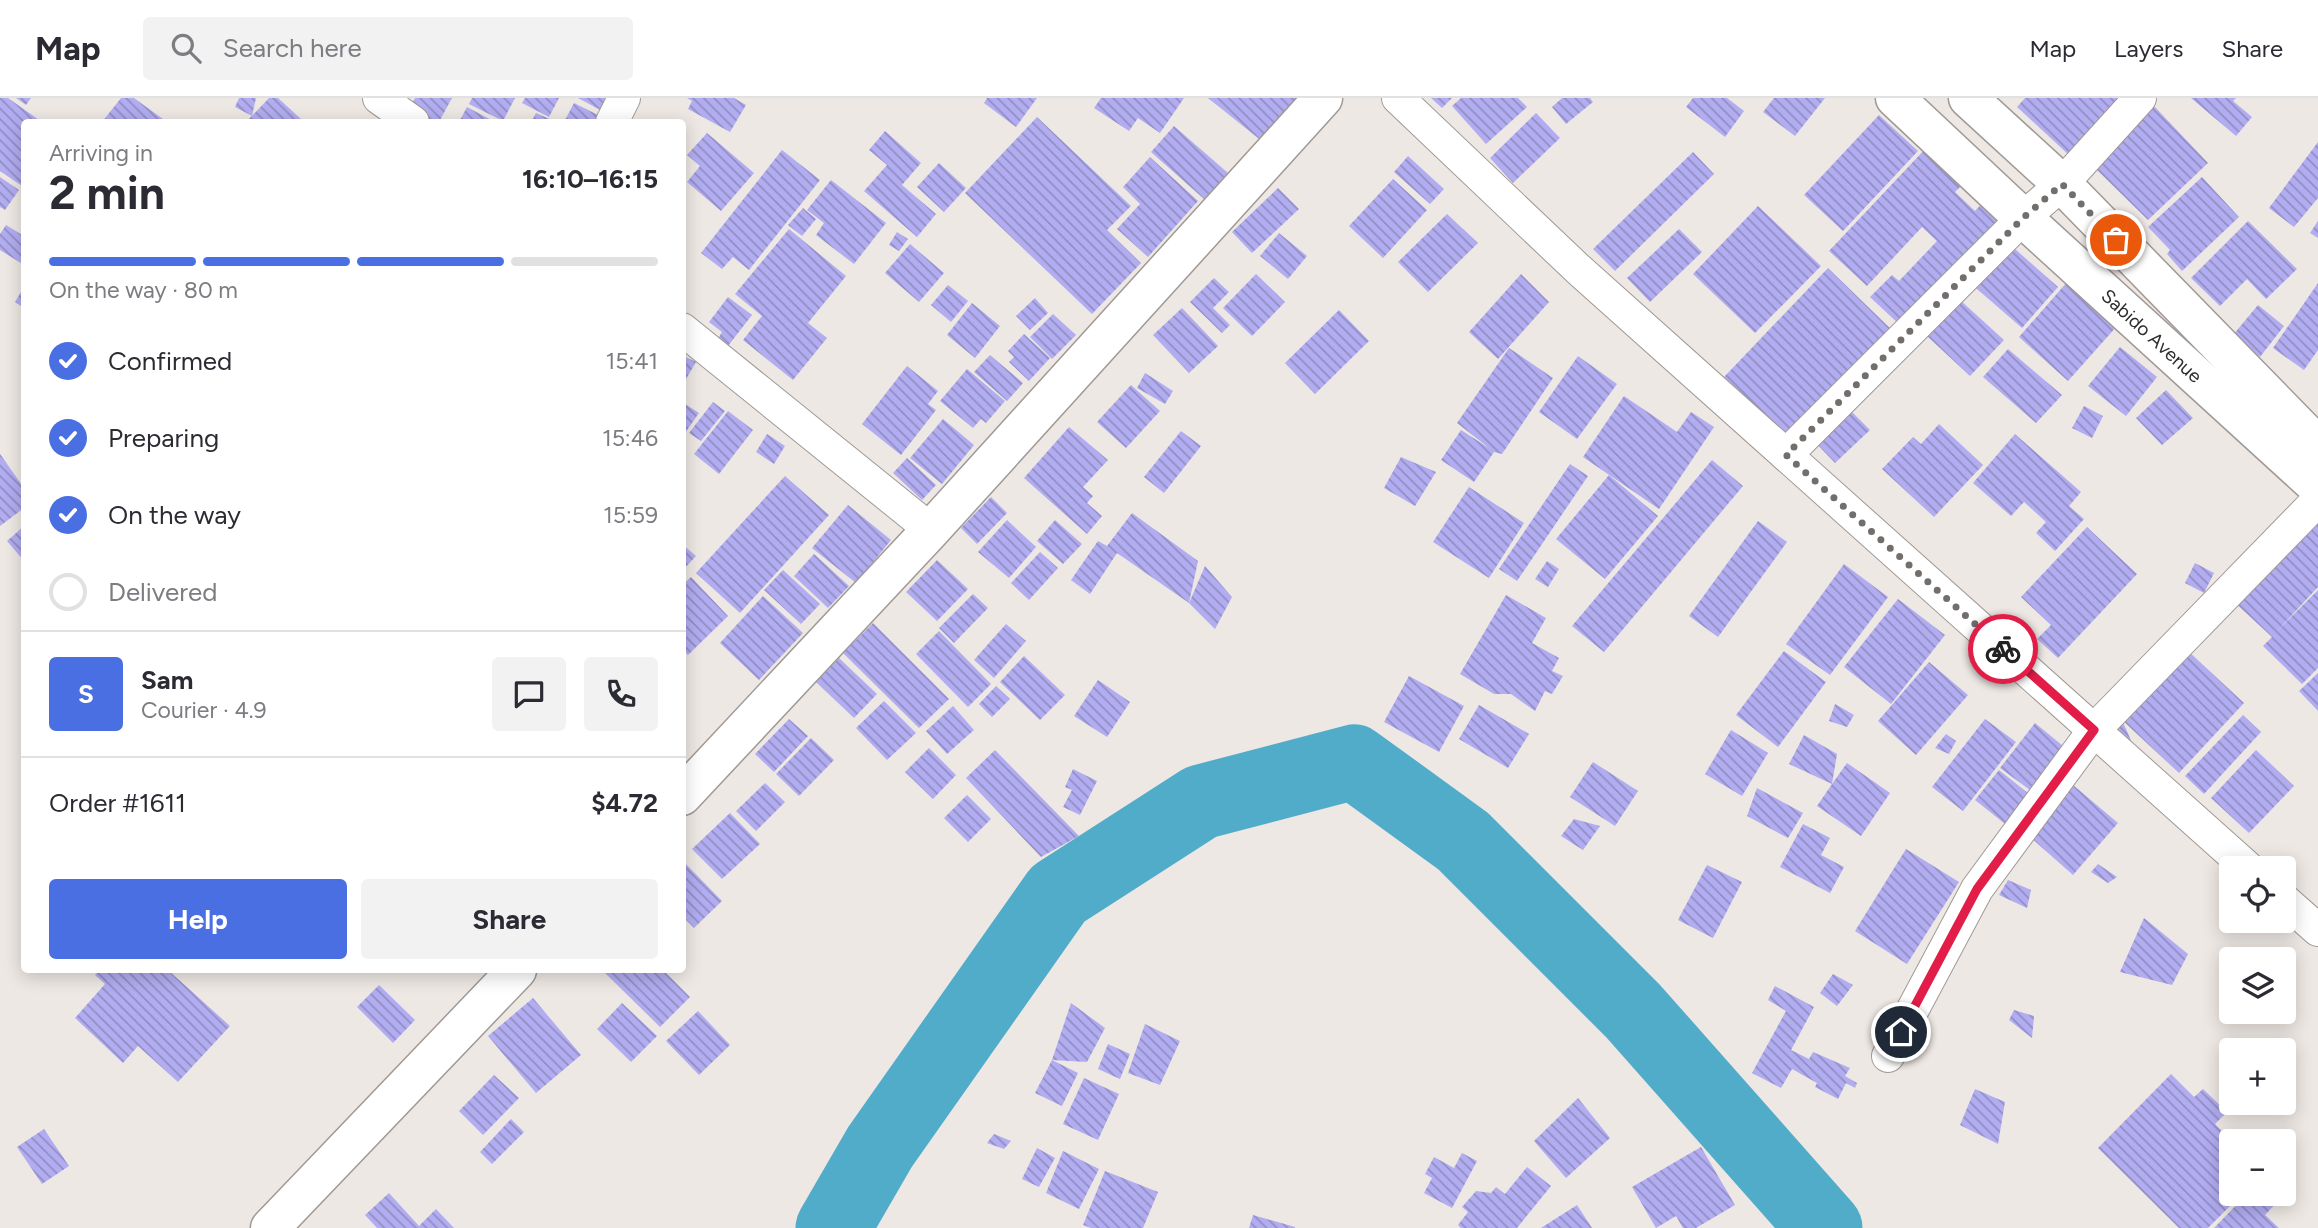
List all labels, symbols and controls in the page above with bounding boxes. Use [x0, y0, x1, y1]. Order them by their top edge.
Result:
search box [143, 17, 633, 80]
text: Map [35, 29, 101, 68]
icon: search [167, 29, 205, 67]
text: Search here [223, 32, 362, 64]
text: Map [2029, 34, 2076, 63]
text: Layers [2114, 34, 2183, 63]
text: Share [2221, 34, 2283, 63]
text: Arriving in [49, 139, 153, 167]
text: 16:10–16:15 [522, 163, 658, 195]
text: 2 min [49, 165, 165, 221]
pin [2086, 210, 2146, 270]
icon: bag [2097, 221, 2135, 259]
text: On the way · 80 m [49, 276, 238, 304]
street label: Sabido Avenue [2097, 284, 2207, 387]
icon: check [49, 342, 87, 380]
text: Confirmed [108, 345, 232, 377]
text: 15:41 [606, 347, 658, 375]
icon: check [49, 419, 87, 457]
text: Preparing [108, 422, 219, 454]
text: 15:46 [602, 424, 658, 452]
icon: check [49, 496, 87, 534]
text: On the way [108, 499, 241, 531]
text: 15:59 [603, 501, 658, 529]
text: Delivered [108, 576, 217, 608]
courier [1968, 614, 2038, 684]
icon: bike [1984, 630, 2022, 668]
button: chat [492, 657, 566, 731]
button: phone [584, 657, 658, 731]
text: Sam [141, 664, 193, 696]
text: S [78, 678, 94, 710]
text: Courier · 4.9 [141, 696, 267, 724]
text: Order #1611 [49, 787, 186, 819]
text: $4.72 [591, 787, 658, 819]
map controls [2219, 856, 2296, 1206]
button: locate [2219, 856, 2296, 933]
button: Help [49, 879, 347, 959]
button: Share [361, 879, 658, 959]
button: layers [2219, 947, 2296, 1024]
pin [1871, 1002, 1931, 1062]
icon: home [1882, 1013, 1920, 1051]
button: + [2219, 1038, 2296, 1115]
button: − [2219, 1129, 2296, 1206]

